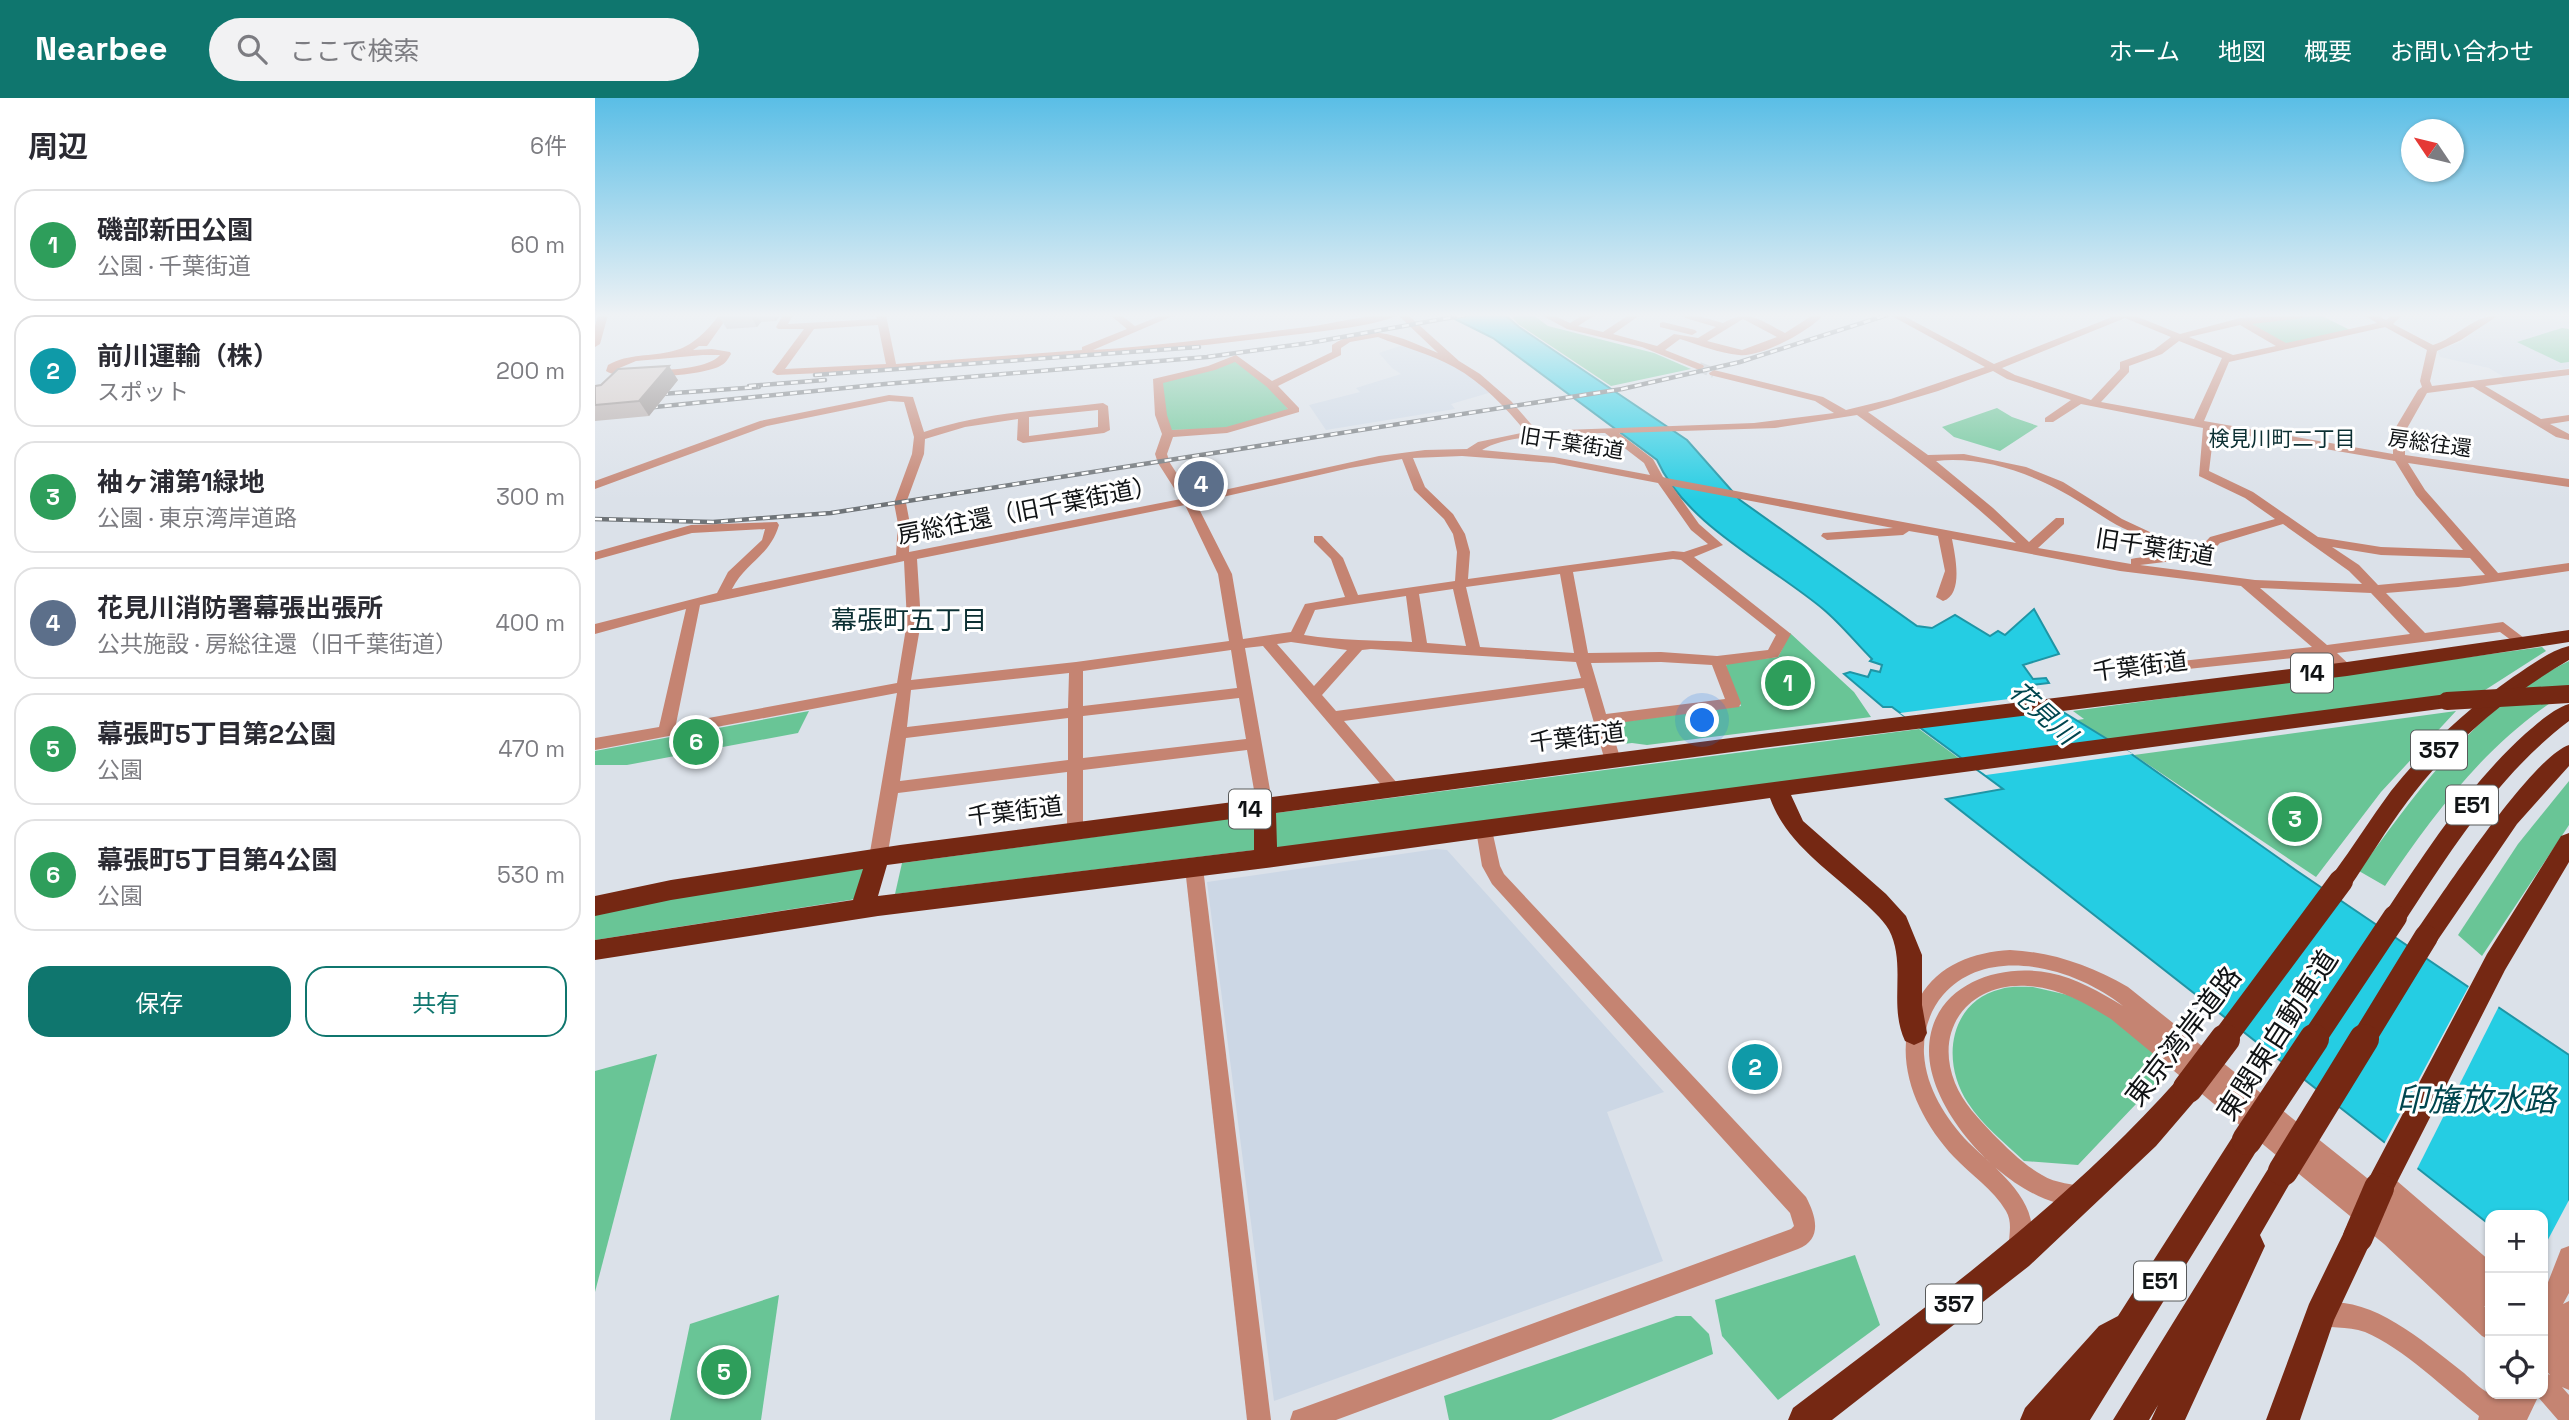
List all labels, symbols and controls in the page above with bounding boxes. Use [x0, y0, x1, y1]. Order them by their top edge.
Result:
search box [209, 18, 699, 81]
text: Nearbee [35, 28, 167, 70]
icon: search [233, 30, 271, 68]
text: ここで検索 [289, 34, 419, 68]
text: ホーム [2109, 36, 2180, 67]
text: 地図 [2218, 36, 2266, 67]
text: 概要 [2304, 36, 2352, 67]
text: お問い合わせ [2390, 36, 2534, 67]
north arrow [2401, 119, 2464, 182]
text: 周辺 [28, 127, 88, 166]
text: 6件 [530, 131, 567, 161]
text: 磯部新田公園 [97, 213, 253, 247]
text: 1 [48, 230, 58, 260]
text: 60 m [510, 230, 565, 260]
text: 公園 · 千葉街道 [97, 251, 251, 281]
text: 前川運輸（株） [97, 339, 279, 373]
text: 2 [46, 356, 60, 386]
text: 200 m [496, 356, 565, 386]
text: スポット [97, 377, 189, 407]
street label: 旧千葉街道 [1518, 421, 1626, 465]
street label: 房総往還 [2387, 424, 2473, 462]
district label: 検見川町二丁目 [2209, 425, 2356, 452]
pin: 4 [1178, 458, 1224, 510]
text: 袖ヶ浦第1緑地 [97, 465, 265, 499]
street label: 房総往還（旧千葉街道） [894, 470, 1160, 550]
text: 3 [46, 482, 60, 512]
text: 300 m [496, 482, 565, 512]
text: 公園 · 東京湾岸道路 [97, 503, 297, 533]
street label: 旧千葉街道 [2093, 522, 2217, 572]
text: 花見川消防署幕張出張所 [97, 591, 383, 625]
district label: 幕張町五丁目 [831, 603, 987, 637]
text: 4 [46, 608, 60, 638]
text: 400 m [495, 608, 565, 638]
text: 公共施設 · 房総往還（旧千葉街道） [97, 629, 458, 659]
street label: 千葉街道 [2090, 645, 2190, 687]
road number: 14 [2291, 653, 2333, 692]
pin: 1 [1765, 657, 1811, 709]
water label: 花見川 [2003, 674, 2086, 754]
your location [1685, 703, 1719, 737]
pin: 6 [673, 716, 719, 768]
street label: 千葉街道 [1527, 716, 1627, 758]
text: 幕張町5丁目第2公園 [97, 717, 336, 751]
road number: 357 [2411, 730, 2467, 770]
text: 5 [46, 734, 60, 764]
text: 470 m [498, 734, 565, 764]
text: 公園 [97, 755, 143, 785]
road number: E51 [2446, 786, 2498, 824]
street label: 千葉街道 [965, 790, 1065, 832]
road number: 14 [1229, 790, 1271, 828]
pin: 3 [2272, 793, 2318, 845]
text: 幕張町5丁目第4公園 [97, 843, 337, 877]
text: 6 [46, 860, 60, 890]
text: 530 m [497, 860, 565, 890]
text: 公園 [97, 881, 143, 911]
street label: 東関東自動車道 [2209, 943, 2345, 1127]
street label: 東京湾岸道路 [2117, 959, 2249, 1113]
button: 保存 [28, 966, 291, 1037]
button: 共有 [305, 966, 567, 1037]
pin: 2 [1732, 1041, 1778, 1093]
water label: 印旛放水路 [2396, 1080, 2559, 1120]
map controls [2485, 1210, 2548, 1399]
button: + [2485, 1210, 2548, 1273]
road number: E51 [2134, 1262, 2186, 1300]
button: − [2485, 1273, 2548, 1336]
road number: 357 [1926, 1284, 1982, 1324]
button: locate [2485, 1336, 2548, 1399]
pin: 5 [701, 1346, 747, 1398]

